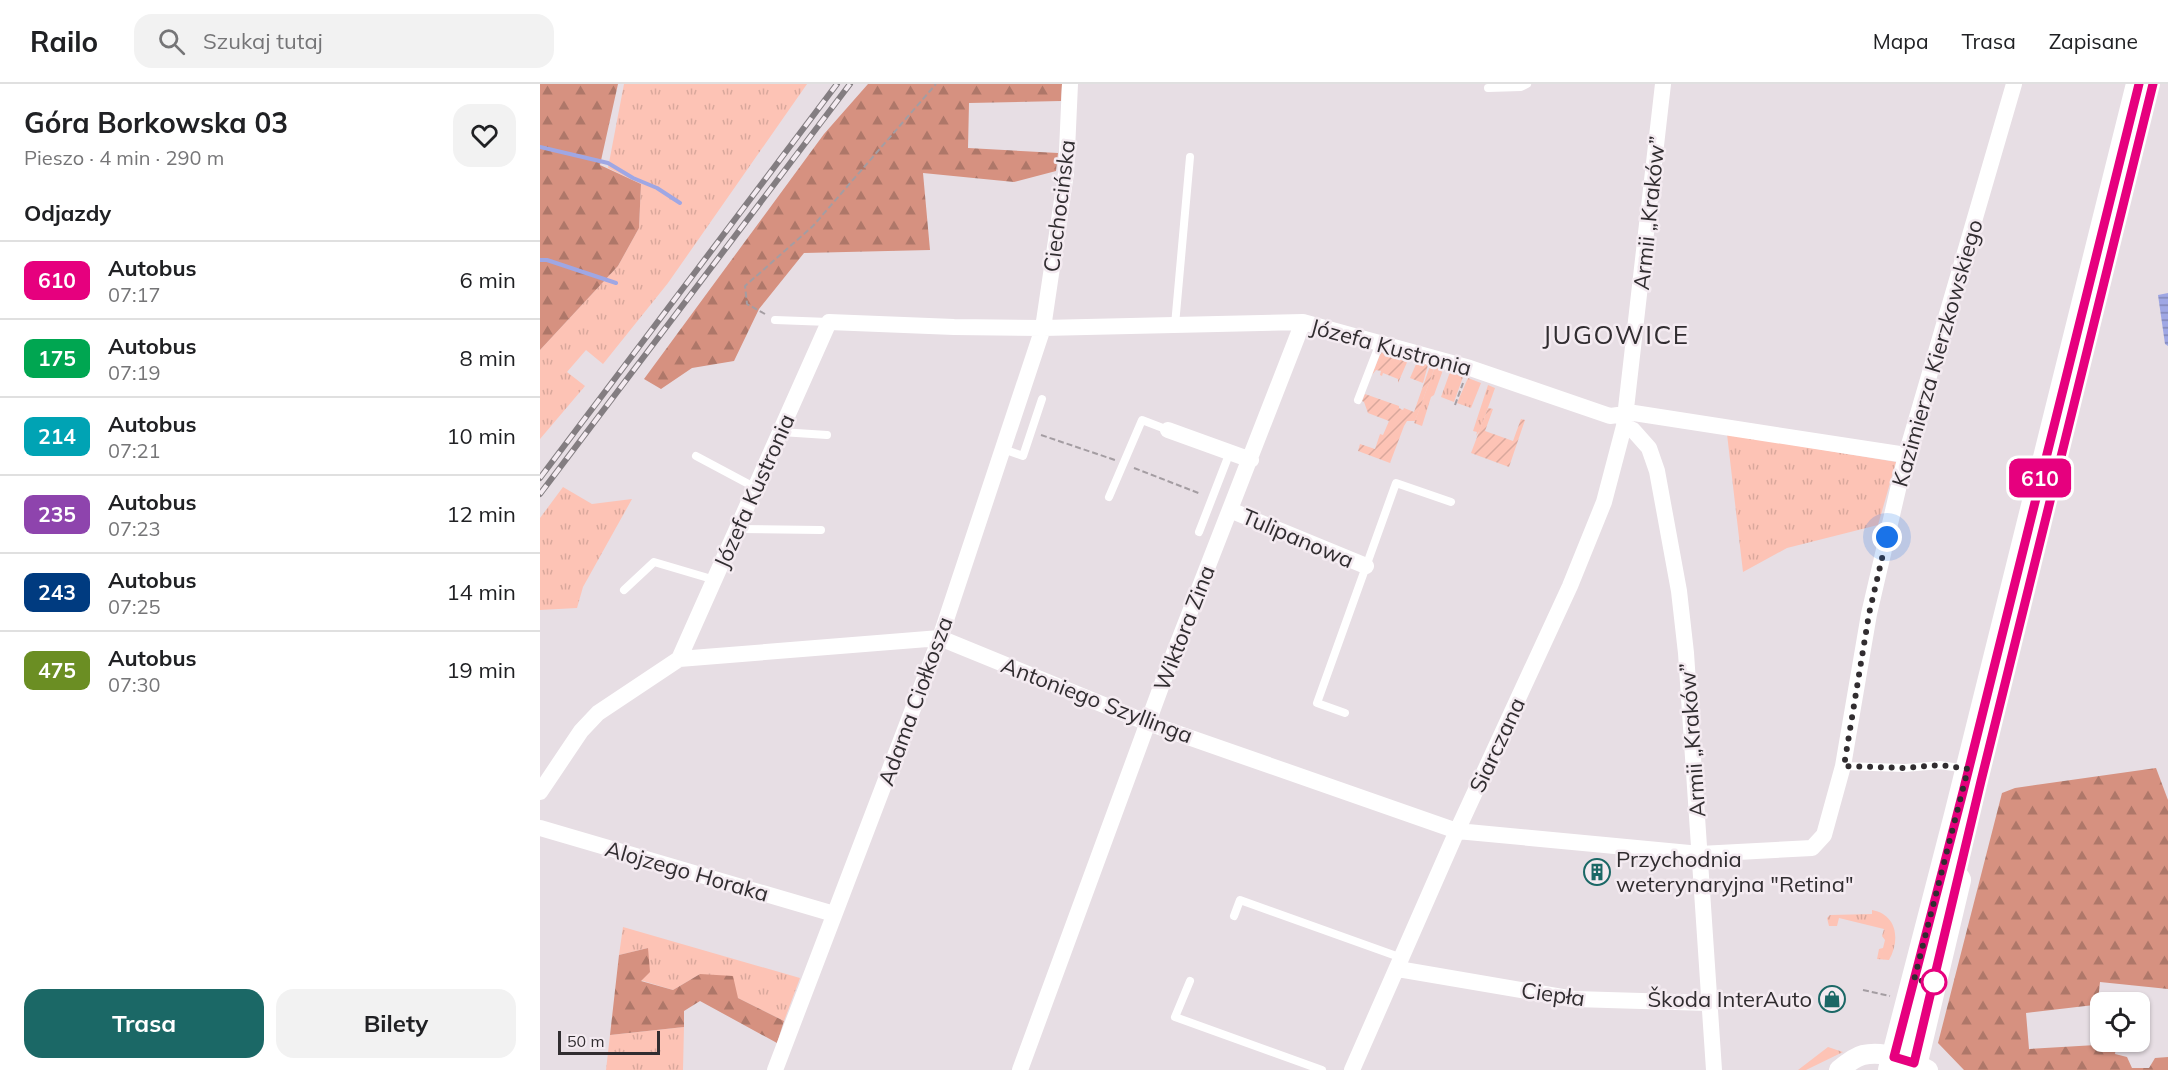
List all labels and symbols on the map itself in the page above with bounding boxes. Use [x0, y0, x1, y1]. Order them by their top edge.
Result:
street label: Armii „Kraków” [1627, 135, 1671, 291]
street label: Ciechocińska [1037, 138, 1081, 274]
street label: Kazimierza Kierzkowskiego [1885, 216, 1989, 490]
street label: Józefa Kustronia [1307, 312, 1475, 382]
district label: JUGOWICE [1543, 318, 1689, 351]
street label: Józefa Kustronia [708, 410, 800, 572]
line badge: 610 [2006, 458, 2074, 498]
street label: Tulipanowa [1238, 502, 1358, 574]
your location [1872, 522, 1902, 552]
street label: Wiktora Zina [1147, 561, 1221, 695]
street label: Adama Ciołkosza [871, 613, 959, 789]
street label: Antoniego Szyllinga [997, 651, 1197, 749]
street label: Armii „Kraków” [1673, 662, 1711, 818]
street label: Siarczana [1463, 693, 1531, 797]
street label: Alojzego Horaka [602, 834, 772, 908]
place label: Przychodnia weterynaryjna "Retina" [1616, 845, 1854, 898]
building icon: Przychodnia weterynaryjna "Retina" [1582, 857, 1612, 887]
unlabelled marker [1921, 969, 1947, 995]
street label: Ciepła [1519, 976, 1587, 1012]
shop icon: Škoda InterAuto [1817, 984, 1847, 1014]
place label: Škoda InterAuto [1647, 985, 1812, 1013]
scale bar [558, 1028, 660, 1056]

